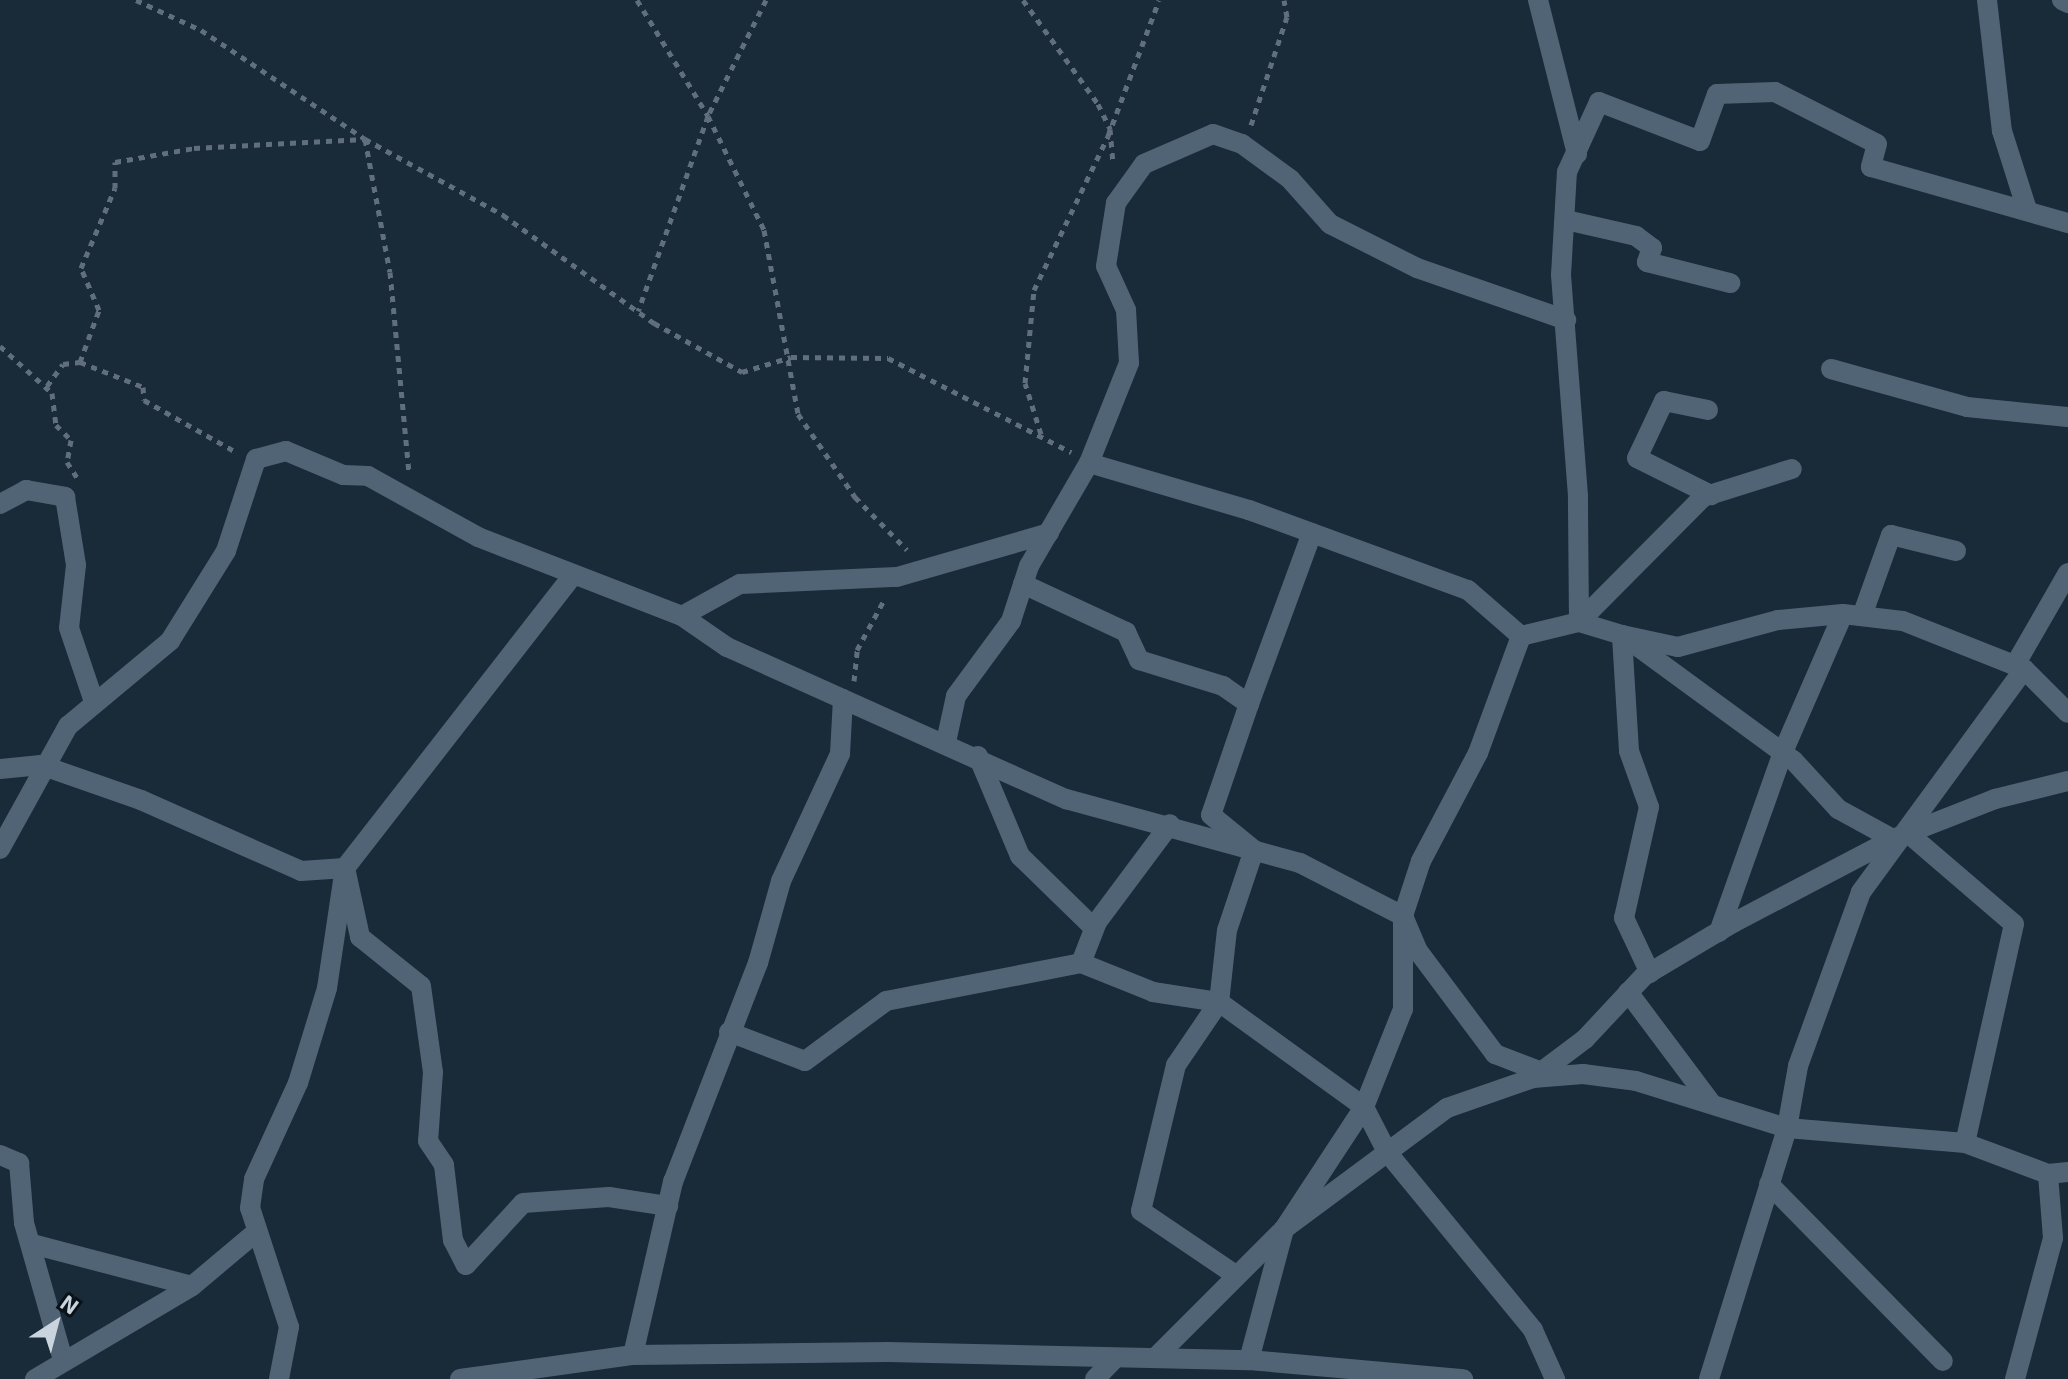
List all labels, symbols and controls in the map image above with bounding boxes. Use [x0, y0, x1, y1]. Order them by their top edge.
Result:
north arrow [16, 1283, 96, 1363]
text: N [56, 1288, 84, 1319]

